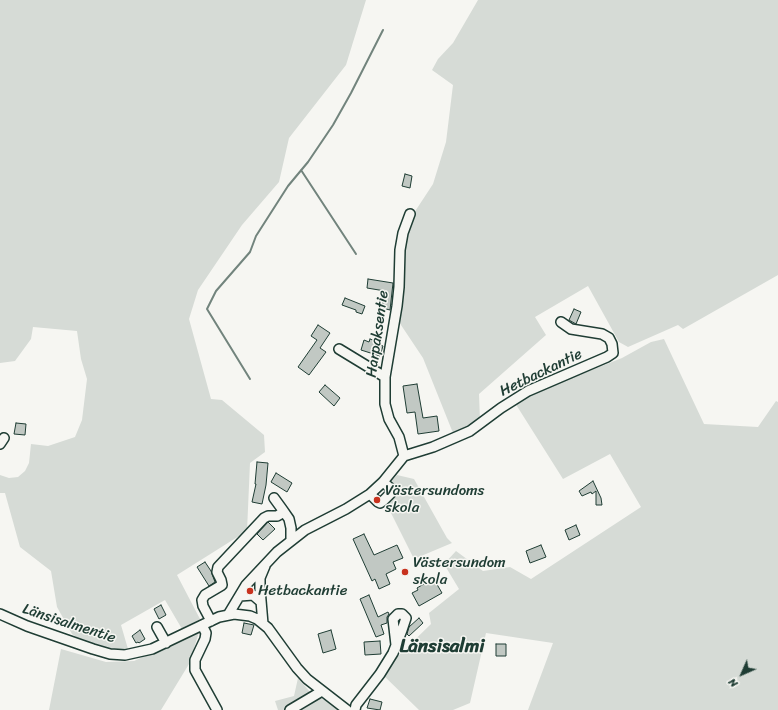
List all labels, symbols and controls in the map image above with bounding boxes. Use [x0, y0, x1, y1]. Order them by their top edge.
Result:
street label: Harpaksentie [363, 289, 393, 379]
street label: Hetbackantie [497, 345, 585, 401]
place label: Västersundoms skola [385, 482, 484, 517]
marker: Västersundoms skola [372, 495, 382, 505]
place label: Västersundom skola [413, 554, 506, 589]
marker: Västersundom skola [400, 567, 410, 577]
place label: Hetbackantie [258, 582, 347, 600]
marker: Hetbackantie [245, 586, 255, 596]
street label: Länsisalmentie [20, 600, 118, 648]
district label: Länsisalmi [399, 636, 485, 658]
north arrow [722, 654, 762, 694]
text: N [724, 673, 743, 692]

